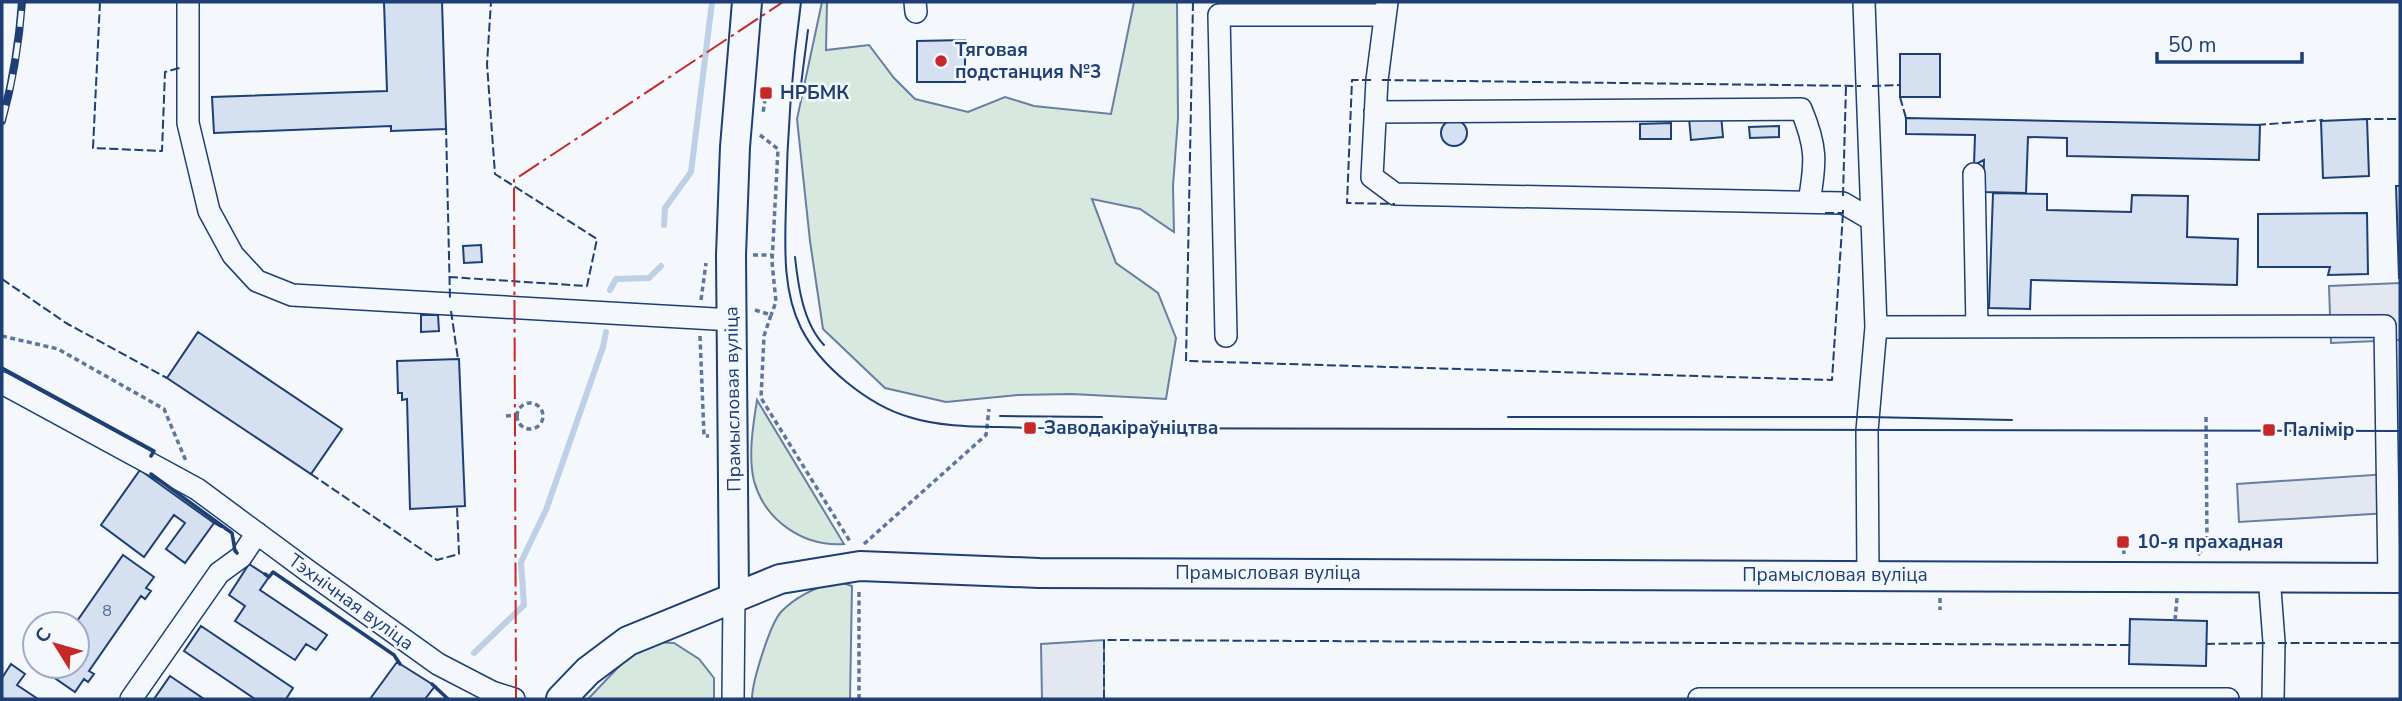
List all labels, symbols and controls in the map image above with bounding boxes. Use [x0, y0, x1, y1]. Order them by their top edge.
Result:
scale bar [2157, 21, 2302, 65]
text: 50 m [2168, 31, 2217, 59]
place label: Тяговая подстанция №3 [955, 37, 1101, 85]
marker: Тяговая подстанция №3 [933, 53, 949, 69]
place label: НРБМК [780, 80, 849, 106]
marker: НРБМК [758, 85, 774, 101]
street label: Прамысловая вуліца [718, 306, 748, 492]
place label: Заводакіраўніцтва [1044, 415, 1218, 441]
place label: Палімір [2283, 417, 2354, 443]
marker: Заводакіраўніцтва [1022, 420, 1038, 436]
marker: Палімір [2261, 422, 2277, 438]
place label: 10-я прахадная [2137, 529, 2283, 555]
marker: 10-я прахадная [2115, 534, 2131, 550]
street label: Тэхнічная вуліца [283, 548, 419, 656]
street label: Прамысловая вуліца [1175, 560, 1361, 586]
street label: Прамысловая вуліца [1742, 562, 1928, 588]
house number: 8 [102, 600, 112, 622]
north arrow [21, 610, 91, 680]
text: С [29, 622, 58, 648]

